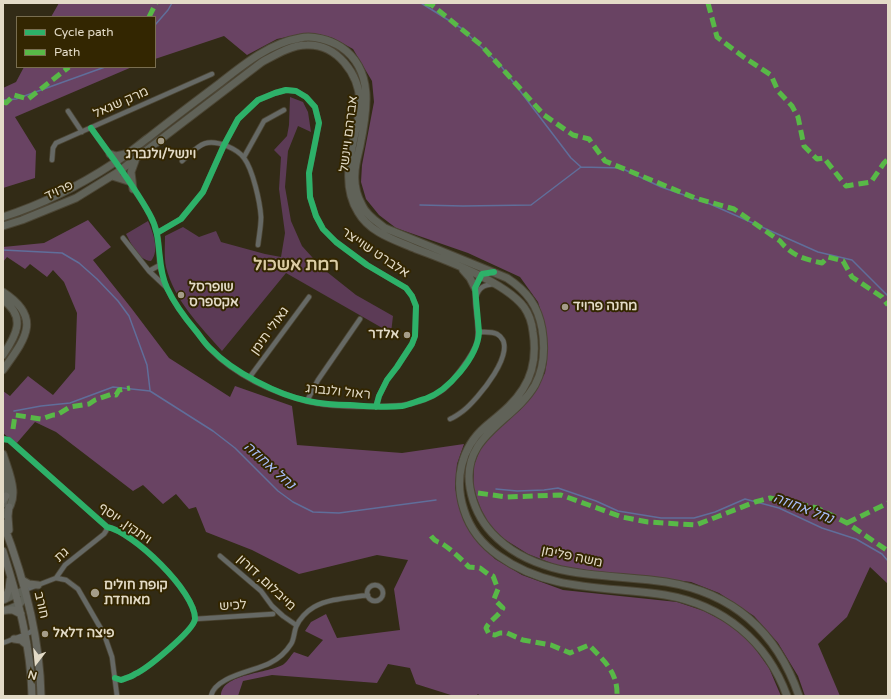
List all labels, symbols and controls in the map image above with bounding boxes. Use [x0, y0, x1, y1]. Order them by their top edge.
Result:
legend [16, 16, 156, 68]
text: Cycle path [54, 25, 113, 39]
text: Path [54, 45, 80, 59]
street label: מרק שגאל [91, 84, 151, 122]
street label: אברהם ויינשל [337, 95, 361, 173]
marker: וינשל/ולנברג [156, 136, 166, 146]
place label: וינשל/ולנברג [126, 147, 196, 163]
street label: פרויד [42, 178, 76, 204]
street label: אלברט שוייצר [338, 224, 412, 282]
district label: רמת אשכול [253, 256, 339, 276]
place label: שופרסל אקספרס [189, 280, 239, 311]
marker: שופרסל אקספרס [176, 290, 186, 300]
place label: מחנה פרויד [573, 299, 637, 315]
marker: מחנה פרויד [560, 302, 570, 312]
street label: גאולי תימן [247, 304, 293, 358]
place label: אלדר [368, 327, 399, 343]
marker: אלדר [402, 330, 412, 340]
street label: ראול ולנברג [304, 381, 372, 403]
water label: נחל אחוזה [240, 439, 298, 493]
water label: נחל אחוזה [770, 490, 836, 528]
street label: ויתקין, יוסף [96, 500, 154, 548]
street label: משה פלימן [540, 543, 604, 571]
street label: גת [51, 544, 73, 566]
street label: מייבלום, דורון [233, 552, 299, 614]
place label: קופת חולים מאוחדת [104, 578, 168, 609]
marker: קופת חולים מאוחדת [89, 587, 101, 599]
street label: חורב [30, 590, 52, 620]
street label: לכיש [219, 597, 247, 615]
place label: פיצה דלאל [53, 626, 114, 642]
marker: פיצה דלאל [40, 629, 50, 639]
north arrow [16, 643, 56, 683]
text: N [27, 668, 39, 682]

